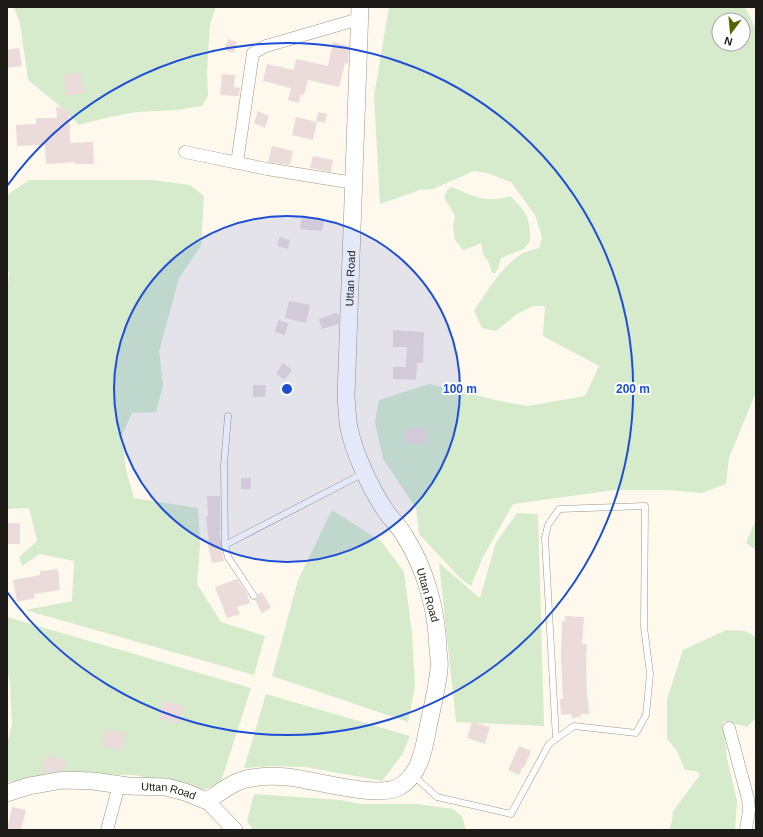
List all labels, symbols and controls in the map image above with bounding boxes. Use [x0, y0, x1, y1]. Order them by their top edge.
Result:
north arrow [711, 12, 751, 52]
text: N [723, 35, 734, 48]
street label: Uttan Road [343, 250, 357, 306]
centre of rings [280, 382, 294, 396]
text: 100 m [443, 382, 477, 396]
text: 200 m [616, 382, 650, 396]
street label: Uttan Road [415, 567, 441, 623]
street label: Uttan Road [141, 780, 198, 802]

